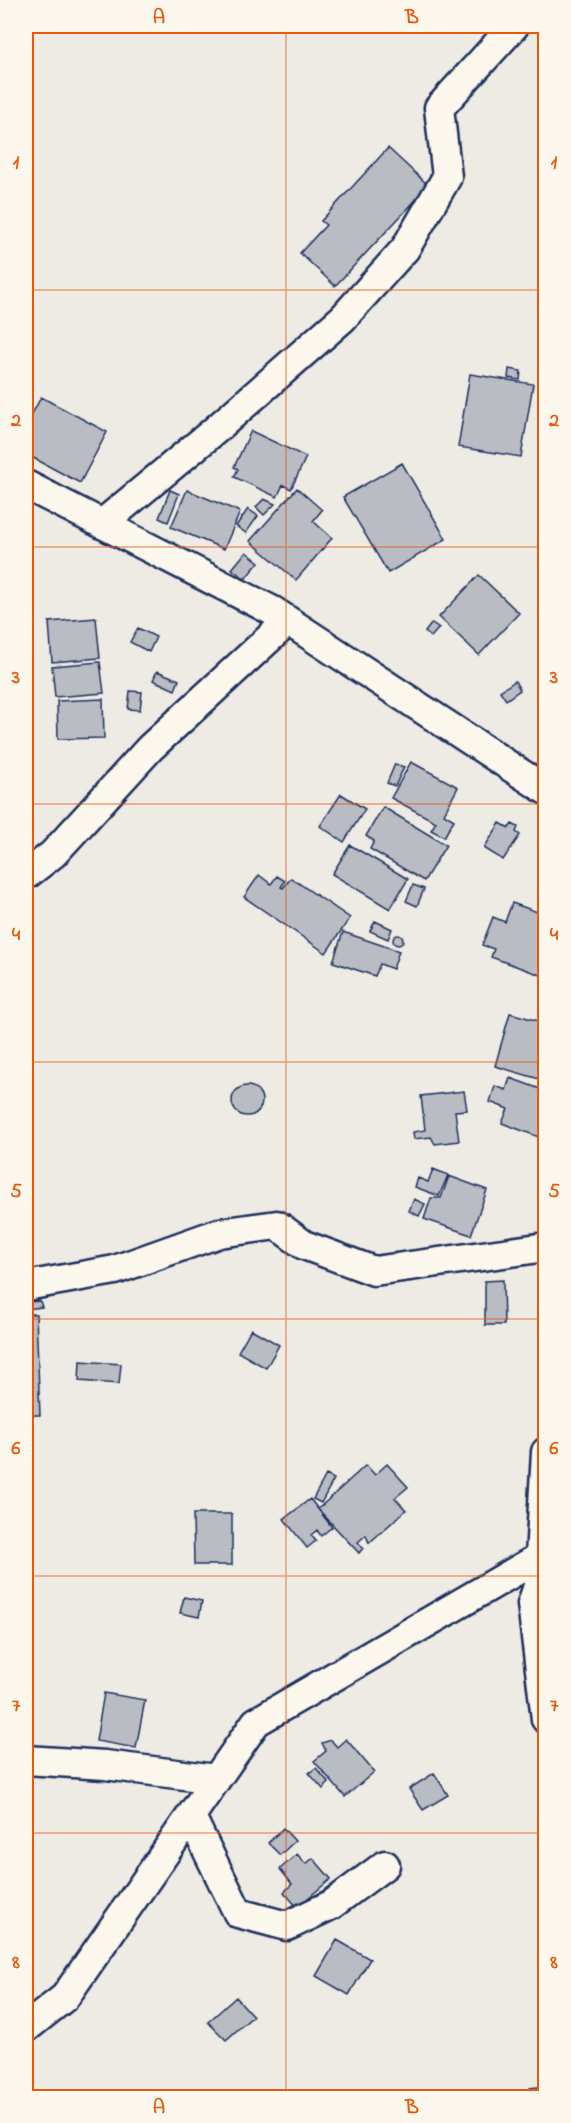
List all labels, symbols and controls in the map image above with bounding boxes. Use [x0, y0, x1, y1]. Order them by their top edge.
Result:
text: A [153, 4, 165, 33]
text: B [404, 4, 419, 33]
text: 1 [13, 149, 20, 178]
text: 1 [551, 149, 558, 178]
text: 2 [10, 407, 21, 436]
text: 2 [548, 407, 559, 436]
text: 3 [11, 664, 20, 693]
text: 3 [549, 664, 558, 693]
text: 4 [12, 921, 21, 950]
text: 4 [550, 921, 559, 950]
text: 5 [10, 1178, 22, 1207]
text: 5 [548, 1178, 560, 1207]
text: 6 [12, 1435, 21, 1464]
text: 6 [550, 1435, 559, 1464]
text: 7 [12, 1692, 21, 1721]
text: 7 [550, 1692, 559, 1721]
text: 8 [11, 1949, 20, 1978]
text: 8 [549, 1949, 558, 1978]
text: A [153, 2094, 165, 2123]
text: B [404, 2094, 419, 2123]

